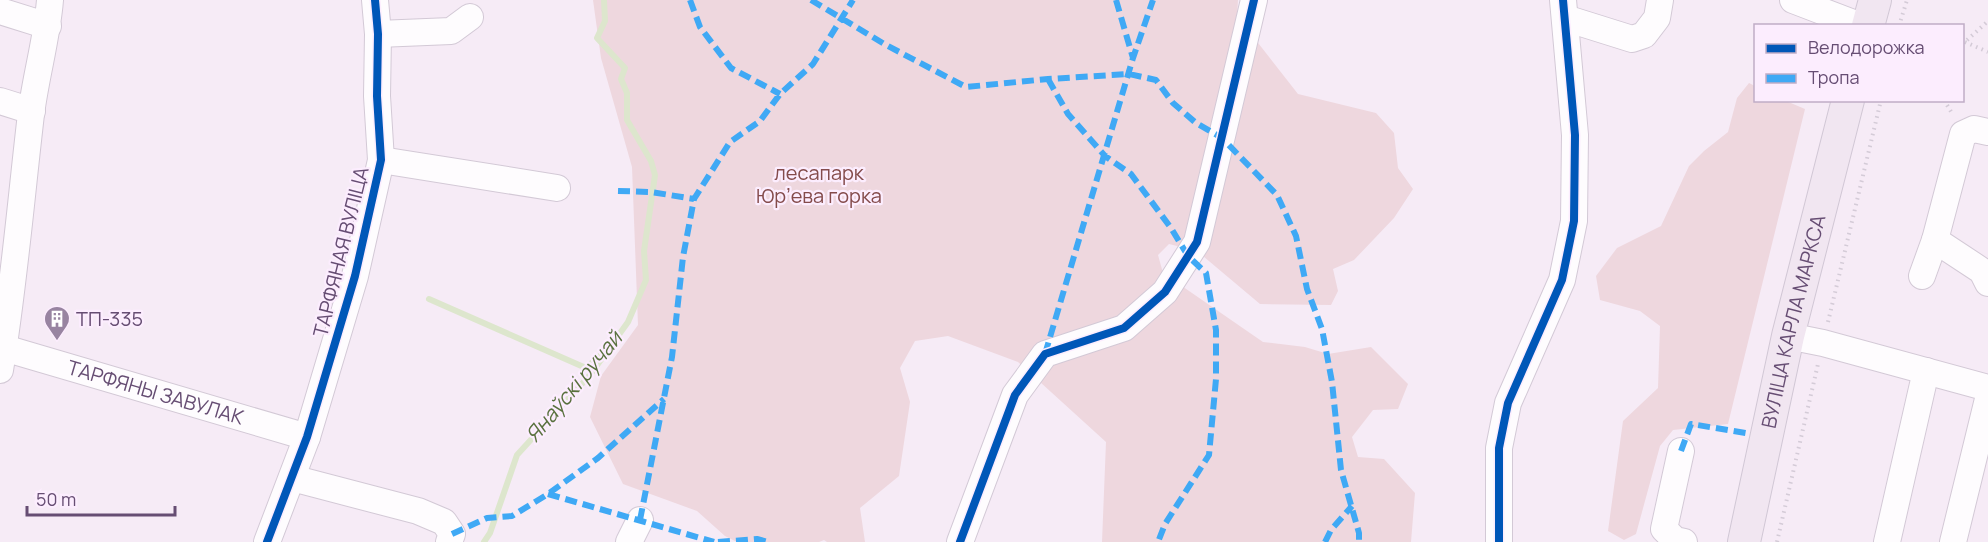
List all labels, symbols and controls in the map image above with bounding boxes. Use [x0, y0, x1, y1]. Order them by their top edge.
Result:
legend [1754, 24, 1964, 102]
text: Велодорожка [1808, 35, 1925, 59]
text: Тропа [1808, 65, 1859, 89]
park label: лесапарк Юрʼева горка [756, 159, 882, 209]
street label: ТАРФЯНАЯ ВУЛІЦА [306, 164, 375, 340]
street label: ВУЛІЦА КАРЛА МАРКСА [1755, 211, 1831, 431]
building icon: ТП-335 [42, 304, 72, 342]
place label: ТП-335 [76, 305, 143, 332]
water label: Янаўскі ручай [519, 323, 629, 448]
street label: ТАРФЯНЫ ЗАВУЛАК [64, 353, 247, 431]
scale bar [27, 479, 176, 517]
text: 50 m [36, 487, 76, 511]

